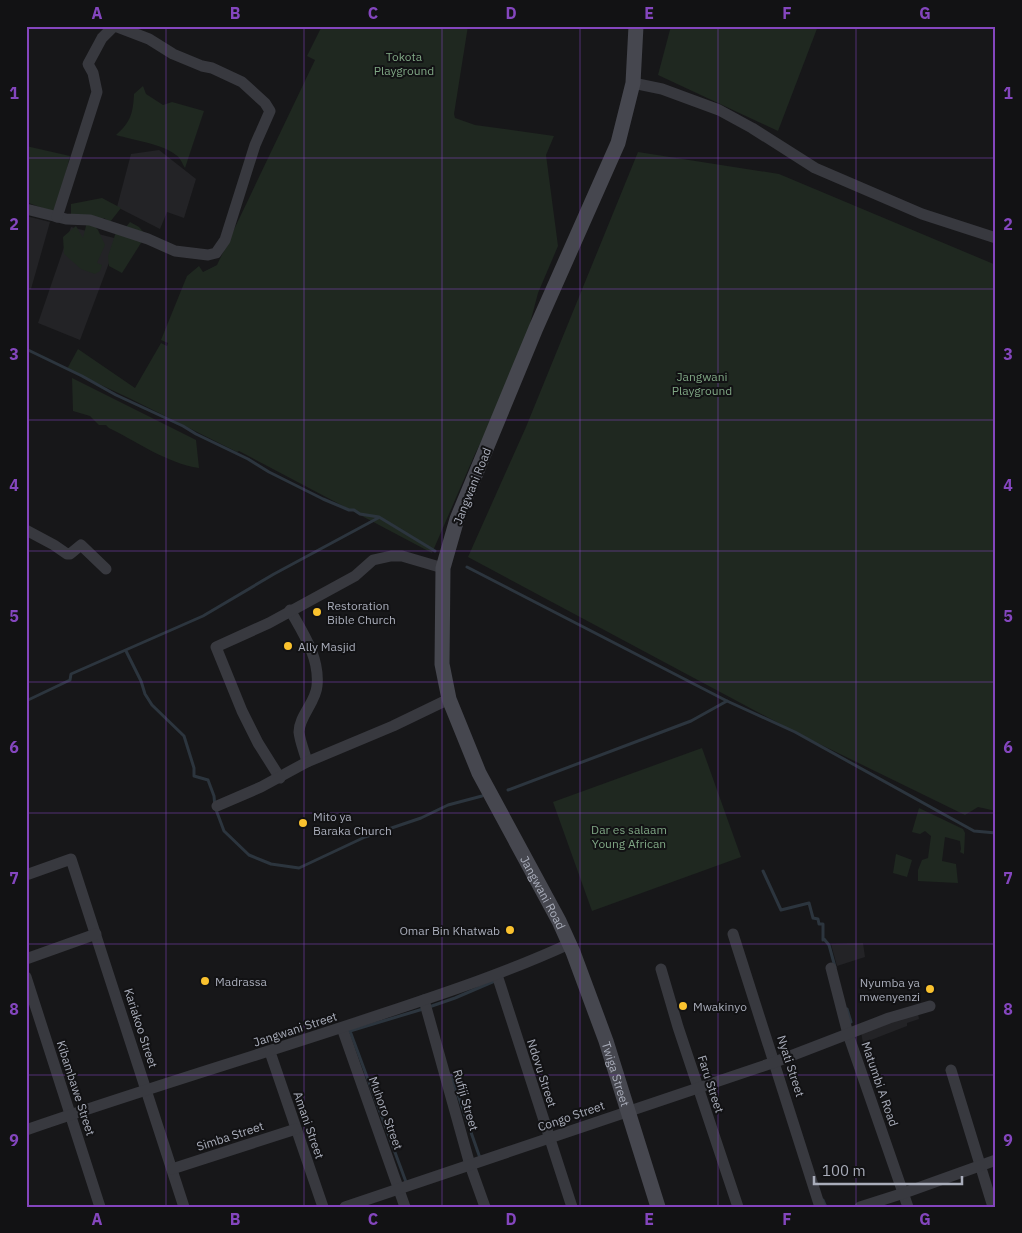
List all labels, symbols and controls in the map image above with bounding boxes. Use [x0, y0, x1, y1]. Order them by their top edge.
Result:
text: A [92, 3, 103, 23]
text: B [230, 3, 241, 23]
text: C [368, 3, 378, 23]
text: D [505, 3, 517, 23]
text: E [644, 3, 654, 23]
text: F [782, 3, 792, 23]
text: G [919, 3, 931, 23]
park label: Tokota Playground [374, 49, 434, 78]
text: 1 [9, 83, 19, 103]
text: 1 [1003, 83, 1013, 103]
text: 2 [9, 214, 19, 234]
text: 2 [1003, 214, 1013, 234]
text: 3 [9, 344, 19, 364]
text: 3 [1003, 344, 1013, 364]
park label: Jangwani Playground [672, 369, 732, 398]
street label: Jangwani Road [450, 445, 494, 527]
text: 4 [9, 475, 19, 495]
text: 4 [1003, 475, 1013, 495]
place label: Restoration Bible Church [327, 598, 396, 627]
text: 5 [9, 606, 19, 626]
marker: Restoration Bible Church [311, 606, 323, 618]
text: 5 [1003, 606, 1013, 626]
place label: Ally Masjid [298, 639, 356, 654]
marker: Ally Masjid [282, 640, 294, 652]
text: 6 [9, 737, 19, 757]
text: 6 [1003, 737, 1013, 757]
place label: Mito ya Baraka Church [313, 809, 392, 838]
marker: Mito ya Baraka Church [297, 817, 309, 829]
park label: Dar es salaam Young African [591, 822, 667, 851]
street label: Jangwani Road [517, 853, 569, 931]
text: 7 [9, 868, 19, 888]
text: 7 [1003, 868, 1013, 888]
place label: Omar Bin Khatwab [399, 923, 500, 938]
marker: Omar Bin Khatwab [504, 924, 516, 936]
place label: Madrassa [215, 974, 267, 989]
marker: Madrassa [199, 975, 211, 987]
place label: Nyumba ya mwenyenzi [859, 975, 921, 1004]
marker: Nyumba ya mwenyenzi [924, 983, 936, 995]
street label: Kariakoo Street [121, 986, 161, 1070]
text: 8 [9, 999, 19, 1019]
place label: Mwakinyo [693, 999, 747, 1014]
text: 8 [1003, 999, 1013, 1019]
marker: Mwakinyo [677, 1000, 689, 1012]
street label: Jangwani Street [251, 1008, 339, 1050]
street label: Nyati Street [774, 1033, 808, 1099]
street label: Ndovu Street [524, 1037, 560, 1109]
street label: Kibambawe Street [54, 1038, 98, 1138]
street label: Twiga Street [599, 1039, 633, 1108]
street label: Matumbi A Road [858, 1040, 902, 1128]
street label: Faru Street [695, 1053, 727, 1115]
street label: Rufiji Street [450, 1068, 482, 1132]
street label: Muhoro Street [366, 1074, 406, 1152]
street label: Amani Street [290, 1089, 328, 1161]
street label: Congo Street [536, 1098, 606, 1134]
street label: Simba Street [195, 1118, 265, 1154]
text: 9 [9, 1130, 19, 1150]
text: 9 [1003, 1130, 1013, 1150]
scale bar [814, 1153, 962, 1185]
text: 100 m [822, 1161, 866, 1180]
text: A [92, 1209, 103, 1229]
text: B [230, 1209, 241, 1229]
text: C [368, 1209, 378, 1229]
text: D [505, 1209, 517, 1229]
text: E [644, 1209, 654, 1229]
text: F [782, 1209, 792, 1229]
text: G [919, 1209, 931, 1229]

